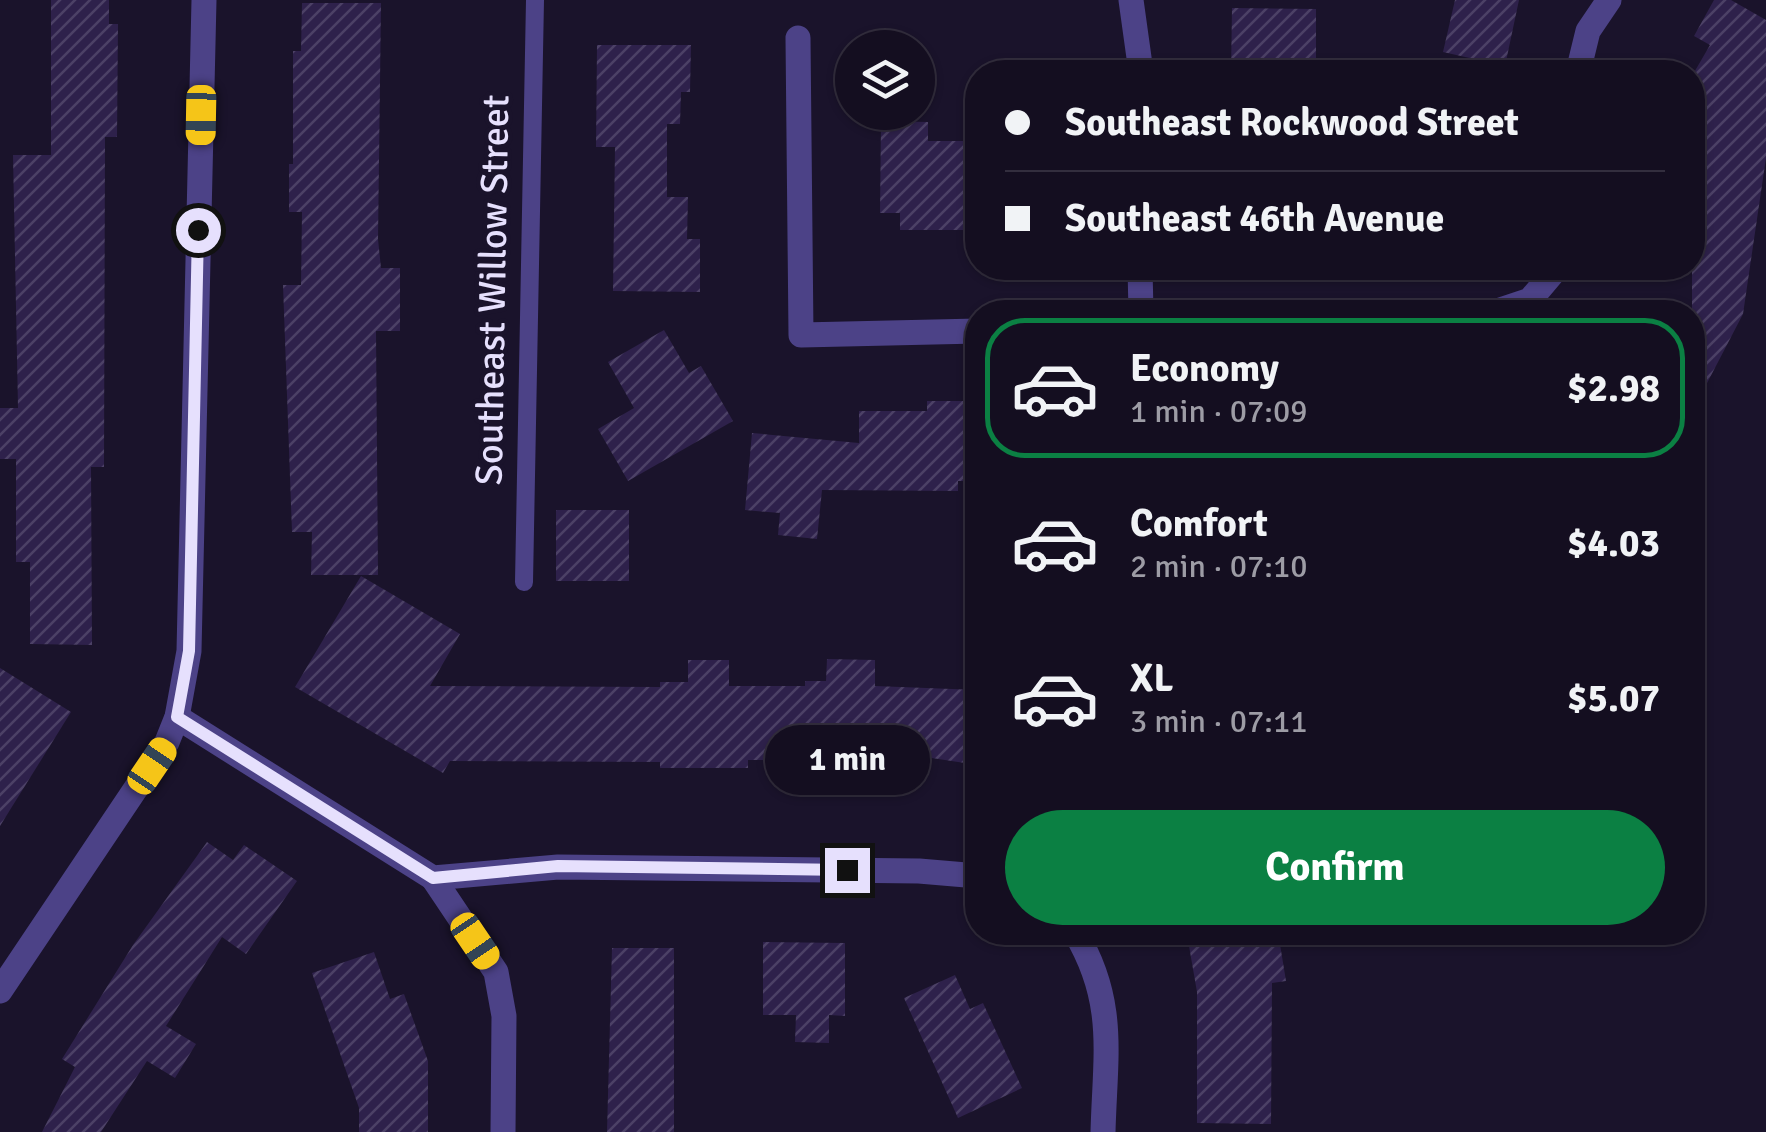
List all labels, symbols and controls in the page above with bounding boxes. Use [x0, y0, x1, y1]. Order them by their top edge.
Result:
map controls [835, 30, 935, 130]
button: layers [835, 30, 935, 130]
car [185, 85, 217, 145]
street label: Southeast Willow Street [466, 94, 519, 486]
text: Southeast Rockwood Street [1065, 99, 1519, 146]
text: Southeast 46th Avenue [1065, 195, 1445, 242]
route start [176, 208, 221, 253]
icon: car [1010, 343, 1100, 433]
text: Economy [1130, 345, 1279, 392]
text: $2.98 [1567, 365, 1660, 412]
text: 1 min · 07:09 [1130, 392, 1308, 431]
icon: car [1010, 498, 1100, 588]
text: Comfort [1130, 500, 1268, 547]
text: $4.03 [1567, 520, 1660, 567]
text: 2 min · 07:10 [1130, 547, 1308, 586]
icon: car [1010, 653, 1100, 743]
text: XL [1130, 655, 1173, 702]
text: $5.07 [1567, 675, 1660, 722]
text: 3 min · 07:11 [1130, 702, 1308, 741]
callout: 1 min [764, 725, 930, 795]
car [123, 733, 181, 799]
text: 1 min [809, 740, 886, 779]
button: Confirm [1005, 810, 1665, 925]
route end [825, 848, 870, 893]
car [446, 908, 504, 974]

